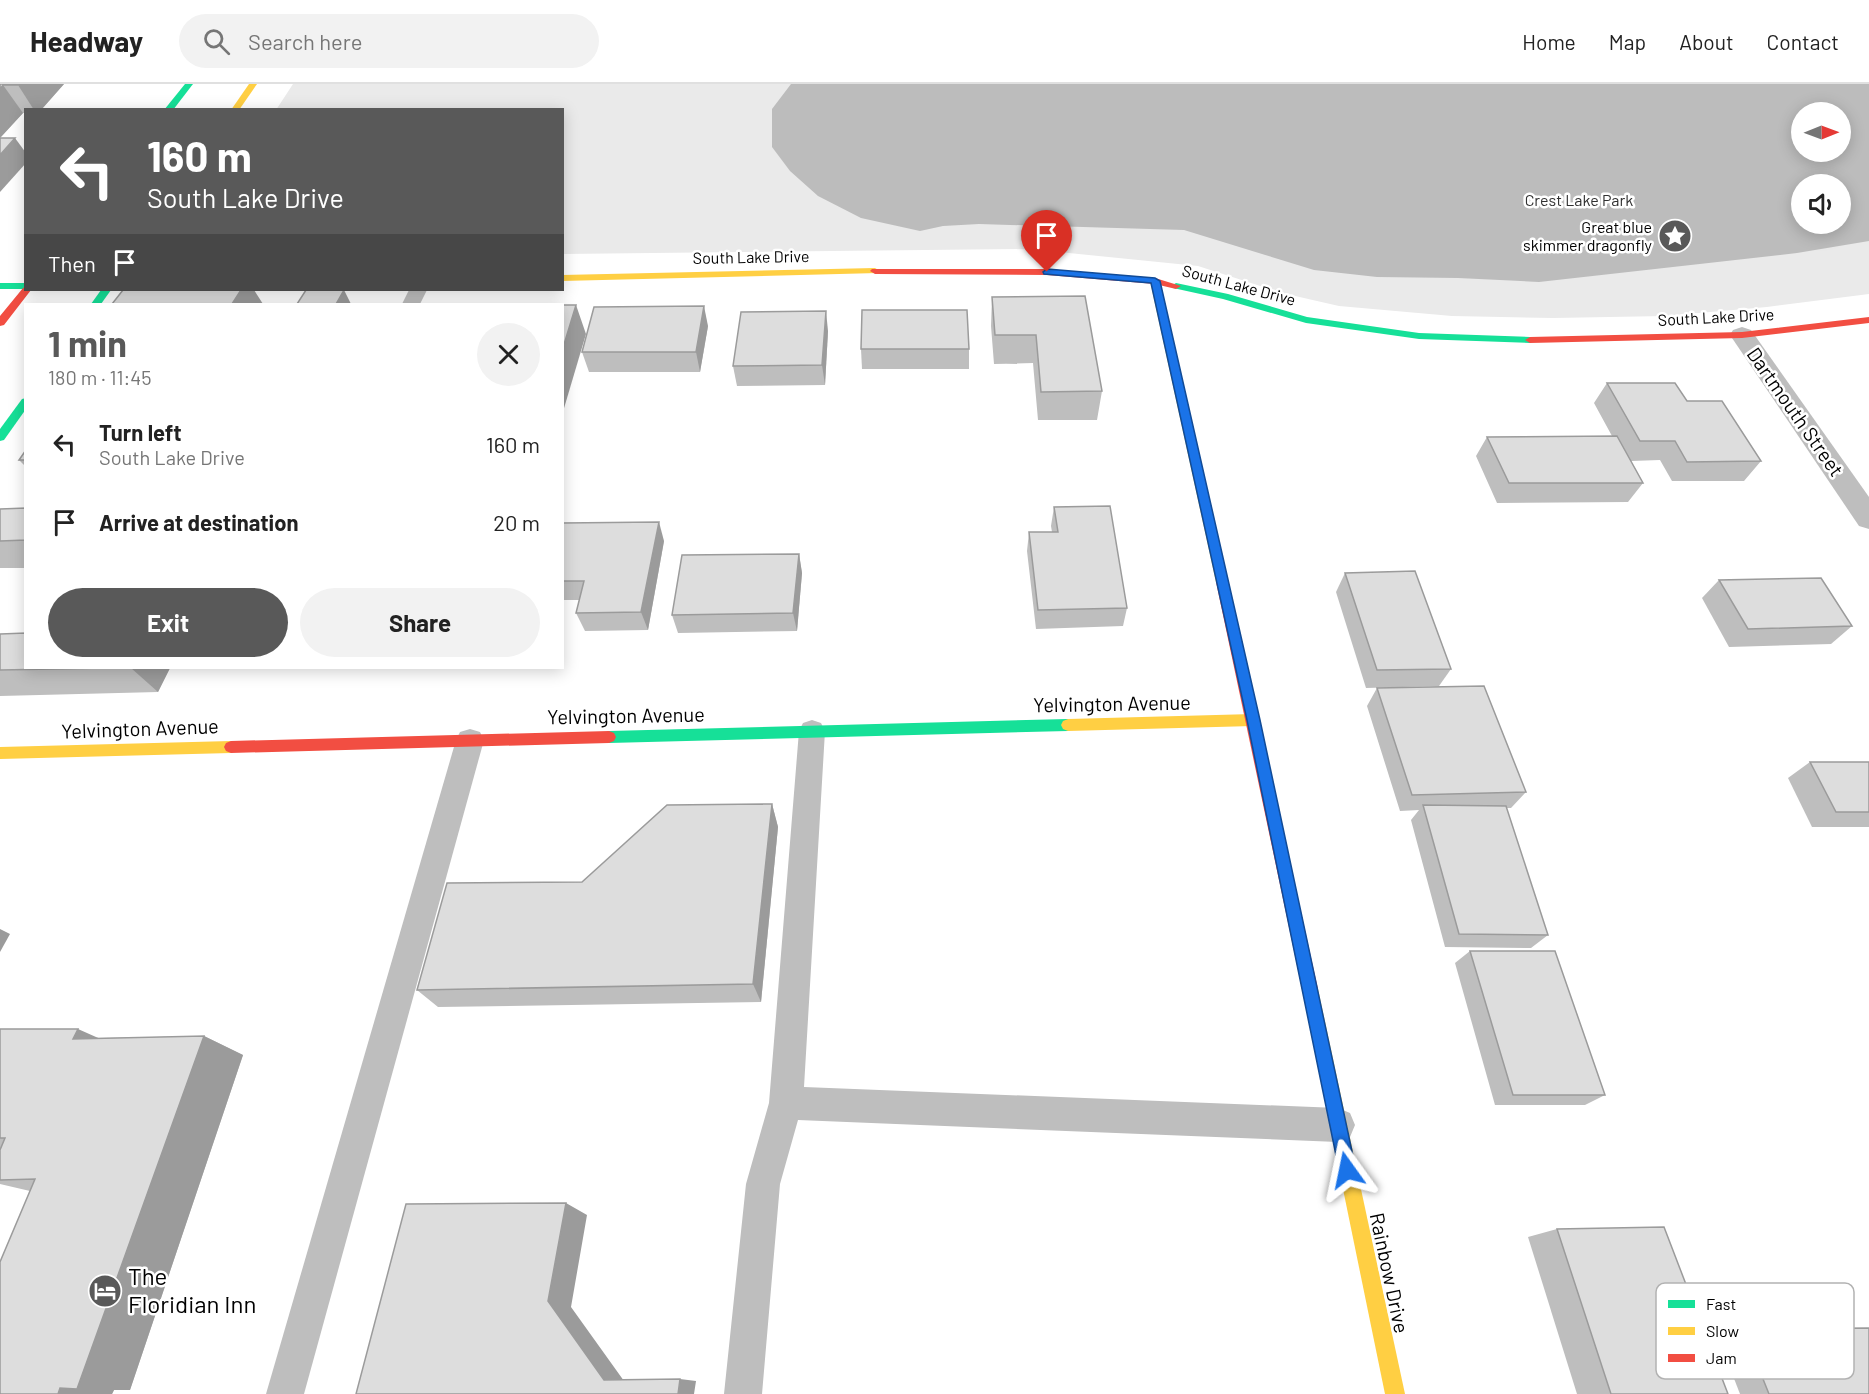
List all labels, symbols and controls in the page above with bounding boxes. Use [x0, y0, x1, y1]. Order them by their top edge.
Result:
search box [179, 14, 599, 68]
text: Headway [30, 24, 143, 58]
icon: search [200, 25, 233, 58]
text: Search here [248, 28, 362, 54]
text: Home [1522, 29, 1576, 54]
text: Map [1609, 29, 1646, 54]
text: About [1679, 29, 1734, 54]
text: Contact [1767, 29, 1839, 54]
north arrow [1791, 102, 1851, 162]
map controls [1791, 102, 1851, 234]
text: 160 m [147, 130, 252, 180]
icon: left [48, 132, 126, 210]
button: sound [1791, 174, 1851, 234]
text: South Lake Drive [147, 181, 344, 213]
park label: Crest Lake Park [1525, 190, 1633, 209]
pin [1021, 210, 1072, 272]
place label: Great blue skimmer dragonfly [1523, 217, 1653, 254]
place icon: Great blue skimmer dragonfly [1657, 218, 1693, 254]
icon: arrive [1030, 219, 1063, 252]
icon: arrive [108, 246, 141, 279]
street label: South Lake Drive [693, 246, 809, 267]
text: Then [48, 250, 96, 276]
street label: South Lake Drive [1180, 260, 1298, 309]
street label: South Lake Drive [1657, 304, 1775, 329]
text: 1 min [48, 321, 127, 364]
button: close [477, 323, 540, 386]
street label: Dartmouth Street [1742, 342, 1849, 481]
text: 180 m · 11:45 [48, 365, 152, 389]
text: Turn left [99, 419, 182, 445]
icon: left [48, 428, 81, 461]
text: 160 m [486, 431, 540, 457]
text: South Lake Drive [99, 445, 245, 469]
icon: arrive [48, 506, 81, 539]
text: Arrive at destination [99, 509, 298, 535]
text: 20 m [493, 509, 540, 535]
button: Exit [48, 588, 288, 657]
button: Share [300, 588, 540, 657]
street label: Yelvington Avenue [1033, 690, 1191, 716]
street label: Yelvington Avenue [547, 702, 705, 728]
street label: Yelvington Avenue [61, 713, 219, 743]
position arrow [1315, 1138, 1379, 1202]
street label: Rainbow Drive [1365, 1210, 1414, 1335]
place label: The Floridian Inn [128, 1261, 256, 1318]
hotel icon: The Floridian Inn [87, 1273, 123, 1309]
legend [1656, 1283, 1854, 1379]
text: Fast [1706, 1294, 1736, 1313]
text: Slow [1706, 1321, 1739, 1340]
text: Jam [1706, 1348, 1737, 1367]

